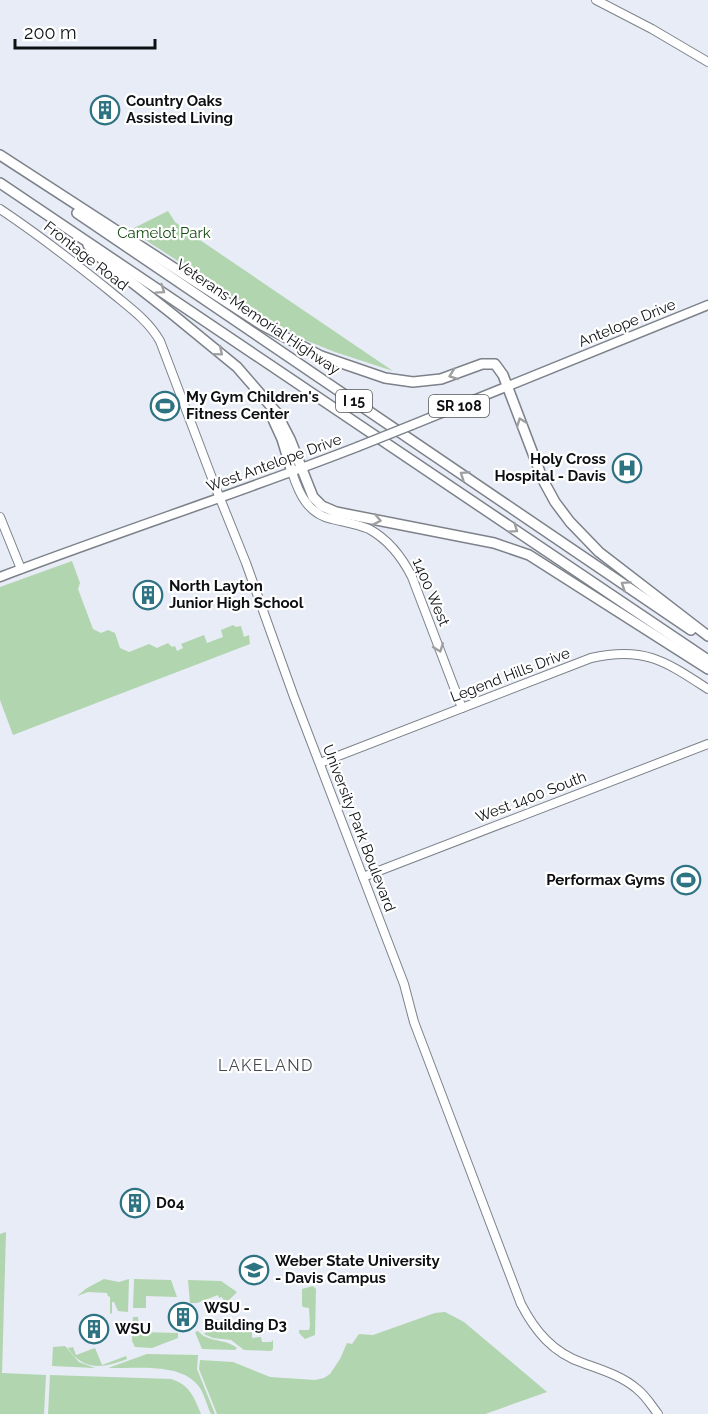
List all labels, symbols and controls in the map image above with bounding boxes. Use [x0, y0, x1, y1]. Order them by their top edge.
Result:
scale bar [15, 12, 154, 50]
text: 200 m [24, 22, 77, 43]
place label: Country Oaks Assisted Living [126, 92, 233, 127]
building icon: Country Oaks Assisted Living [89, 94, 121, 126]
street label: Frontage Road [40, 218, 132, 294]
park label: Camelot Park [117, 224, 211, 242]
street label: Veterans Memorial Highway [173, 255, 343, 379]
one-way arrow [154, 283, 165, 294]
street label: Antelope Drive [576, 295, 678, 351]
one-way arrow [212, 345, 223, 356]
one-way arrow [448, 368, 458, 381]
place label: My Gym Children's Fitness Center [186, 388, 319, 423]
sports icon: My Gym Children's Fitness Center [149, 390, 181, 422]
road number: I 15 [336, 390, 372, 412]
road number: SR 108 [429, 395, 489, 417]
one-way arrow [516, 418, 528, 429]
street label: West Antelope Drive [204, 430, 344, 496]
place label: Holy Cross Hospital - Davis [494, 450, 606, 485]
hospital icon: Holy Cross Hospital - Davis [611, 452, 643, 484]
one-way arrow [459, 471, 470, 482]
one-way arrow [371, 513, 381, 526]
one-way arrow [507, 522, 518, 533]
street label: 1400 West [409, 555, 453, 629]
place label: North Layton Junior High School [169, 577, 304, 612]
building icon: North Layton Junior High School [132, 579, 164, 611]
one-way arrow [620, 581, 631, 592]
one-way arrow [432, 642, 445, 653]
street label: Legend Hills Drive [448, 644, 573, 706]
street label: University Park Boulevard [319, 742, 399, 914]
street label: West 1400 South [473, 768, 589, 826]
sports icon: Performax Gyms [670, 864, 702, 896]
place label: Performax Gyms [546, 871, 665, 889]
district label: LAKELAND [218, 1056, 314, 1075]
building icon: D04 [119, 1187, 151, 1219]
place label: D04 [156, 1194, 185, 1212]
place label: Weber State University - Davis Campus [275, 1252, 441, 1287]
school or university icon: Weber State University - Davis Campus [238, 1254, 270, 1286]
place label: WSU - Building D3 [204, 1299, 287, 1334]
building icon: WSU - Building D3 [167, 1301, 199, 1333]
building icon: WSU [78, 1313, 110, 1345]
place label: WSU [115, 1320, 151, 1338]

